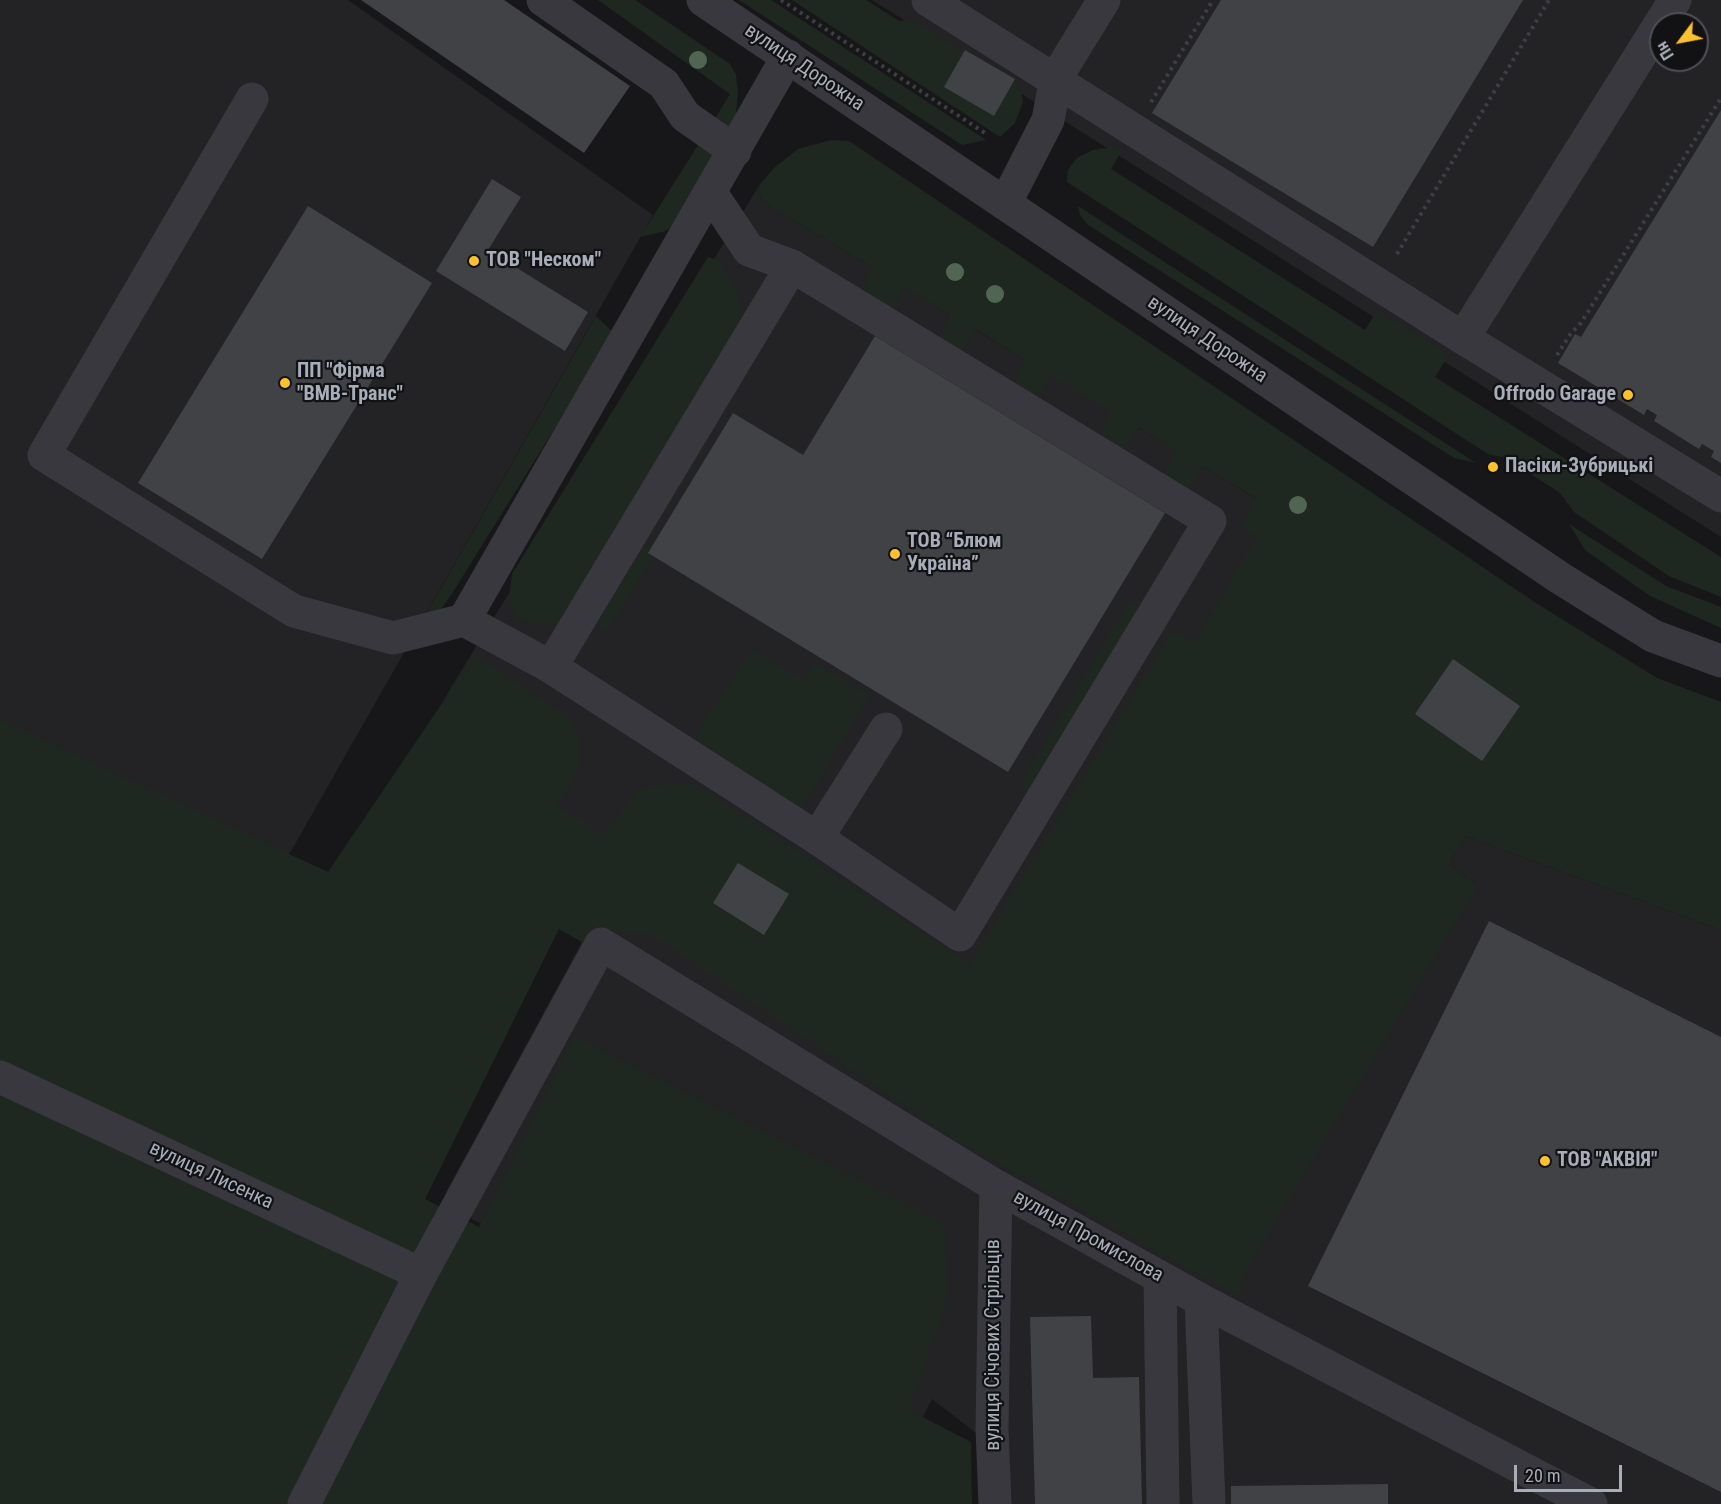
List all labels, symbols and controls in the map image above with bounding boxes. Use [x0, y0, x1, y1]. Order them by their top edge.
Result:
north arrow [1649, 12, 1709, 72]
street label: вулиця Дорожна [740, 19, 868, 117]
text: Пн [1652, 38, 1678, 63]
place label: ТОВ "Неском" [486, 249, 601, 273]
marker: ТОВ "Неском" [467, 254, 481, 268]
street label: вулиця Дорожна [1143, 291, 1271, 389]
place label: ПП "Фірма "ВМВ-Транс" [297, 360, 403, 407]
marker: ПП "Фірма "ВМВ-Транс" [278, 376, 292, 390]
place label: Offrodo Garage [1494, 383, 1616, 407]
marker: Offrodo Garage [1621, 388, 1635, 402]
place label: Пасіки-Зубрицькі [1505, 455, 1653, 479]
marker: Пасіки-Зубрицькі [1486, 460, 1500, 474]
place label: ТОВ “Блюм Україна” [907, 530, 1001, 577]
marker: ТОВ “Блюм Україна” [888, 547, 902, 561]
street label: вулиця Лисенка [145, 1137, 277, 1215]
place label: ТОВ "АКВІЯ" [1557, 1149, 1657, 1173]
marker: ТОВ "АКВІЯ" [1538, 1154, 1552, 1168]
street label: вулиця Промислова [1009, 1186, 1167, 1288]
street label: вулиця Січових Стрільців [982, 1239, 1006, 1451]
scale bar [1517, 1453, 1625, 1491]
text: 20 m [1525, 1465, 1560, 1486]

